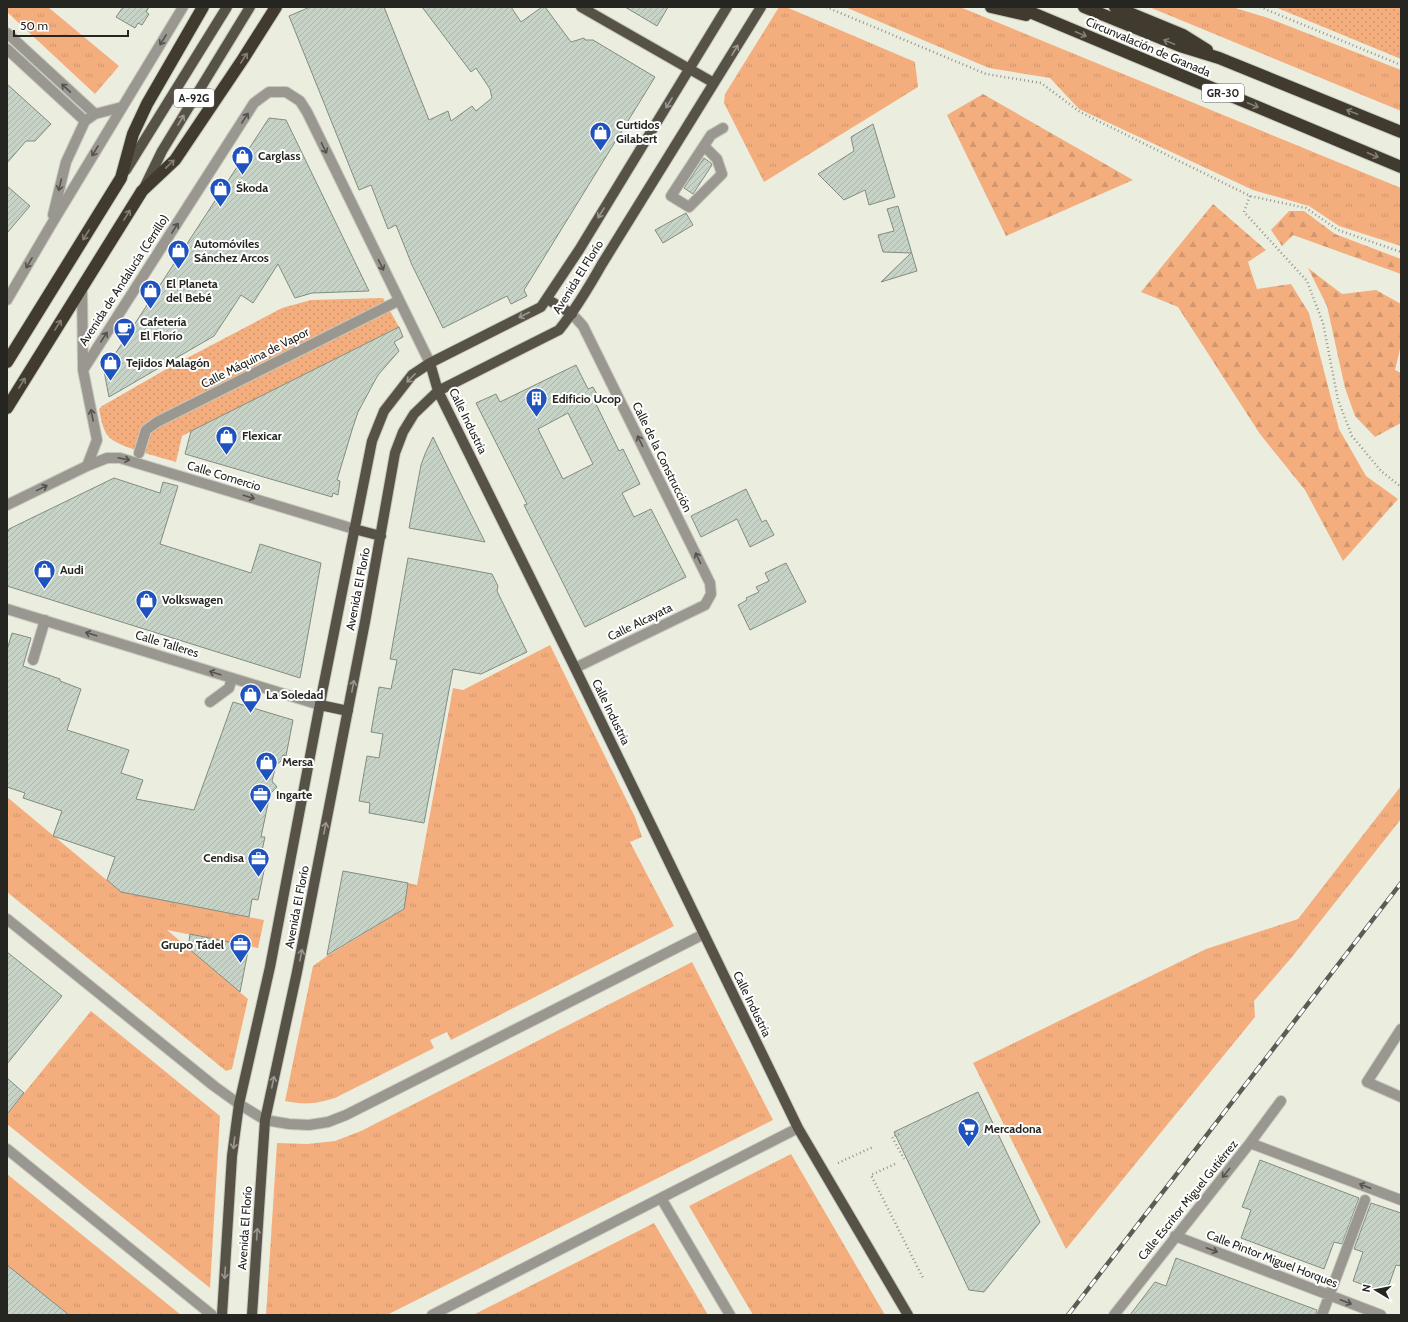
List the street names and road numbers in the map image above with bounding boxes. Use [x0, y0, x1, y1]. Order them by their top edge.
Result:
street label: Circunvalación de Granada [1083, 13, 1213, 80]
road number: GR-30 [1202, 84, 1244, 102]
road number: A-92G [174, 89, 214, 107]
street label: Avenida de Andalucía (Cerrillo) [76, 211, 172, 348]
street label: Avenida El Florío [549, 237, 606, 316]
street label: Calle Máquina de Vapor [198, 324, 311, 391]
street label: Calle Industria [446, 385, 491, 456]
street label: Calle de la Construcción [629, 399, 696, 515]
street label: Calle Comercio [185, 457, 263, 494]
street label: Avenida El Florío [342, 546, 373, 632]
street label: Calle Alcayata [605, 599, 675, 644]
street label: Calle Talleres [134, 627, 201, 660]
street label: Calle Industria [589, 676, 634, 747]
street label: Avenida El Florío [281, 864, 312, 950]
street label: Calle Industria [730, 968, 775, 1039]
street label: Calle Escritor Miguel Gutiérrez [1134, 1136, 1241, 1263]
street label: Avenida El Florío [234, 1185, 255, 1270]
street label: Calle Pintor Miguel Horques [1204, 1227, 1340, 1291]

